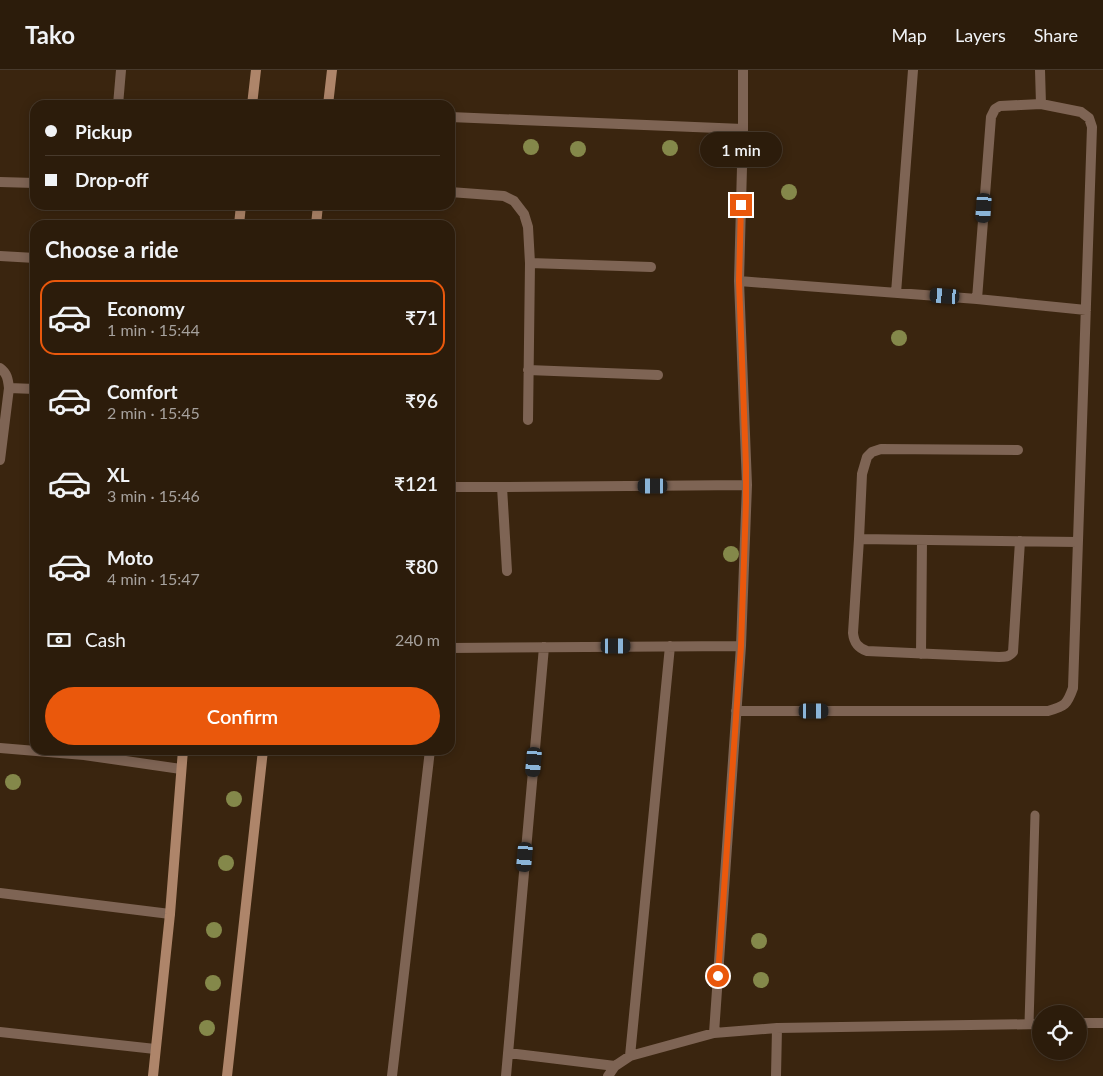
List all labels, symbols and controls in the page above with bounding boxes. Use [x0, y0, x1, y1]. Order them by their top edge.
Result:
text: Tako [25, 20, 75, 49]
text: Map [891, 24, 927, 46]
text: Layers [955, 24, 1006, 46]
text: Share [1034, 24, 1078, 46]
text: Pickup [75, 120, 132, 143]
callout: 1 min [700, 132, 782, 168]
text: 1 min [721, 140, 761, 159]
text: Drop-off [75, 168, 149, 191]
car [975, 193, 992, 223]
route end [730, 194, 752, 216]
text: Choose a ride [45, 236, 179, 263]
car [929, 287, 960, 305]
icon: car [47, 295, 92, 340]
text: Economy [107, 297, 185, 320]
text: ₹71 [405, 306, 438, 329]
text: 1 min · 15:44 [107, 320, 200, 339]
icon: car [47, 378, 92, 423]
text: Comfort [107, 380, 178, 403]
text: ₹96 [405, 389, 438, 412]
text: 2 min · 15:45 [107, 403, 200, 422]
icon: car [47, 461, 92, 506]
text: XL [107, 463, 130, 486]
text: ₹121 [394, 472, 438, 495]
car [638, 479, 668, 494]
text: 3 min · 15:46 [107, 486, 200, 505]
icon: car [47, 544, 92, 589]
text: Moto [107, 546, 153, 569]
text: ₹80 [405, 555, 438, 578]
text: 4 min · 15:47 [107, 569, 200, 588]
icon: cash [45, 626, 73, 654]
text: Cash [85, 628, 126, 651]
text: 240 m [395, 630, 440, 649]
car [601, 639, 631, 654]
button: Confirm [45, 687, 440, 745]
car [799, 704, 829, 719]
car [525, 746, 542, 778]
car [516, 841, 533, 873]
route start [707, 965, 729, 987]
map controls [1032, 1005, 1087, 1060]
button: locate [1032, 1005, 1087, 1060]

